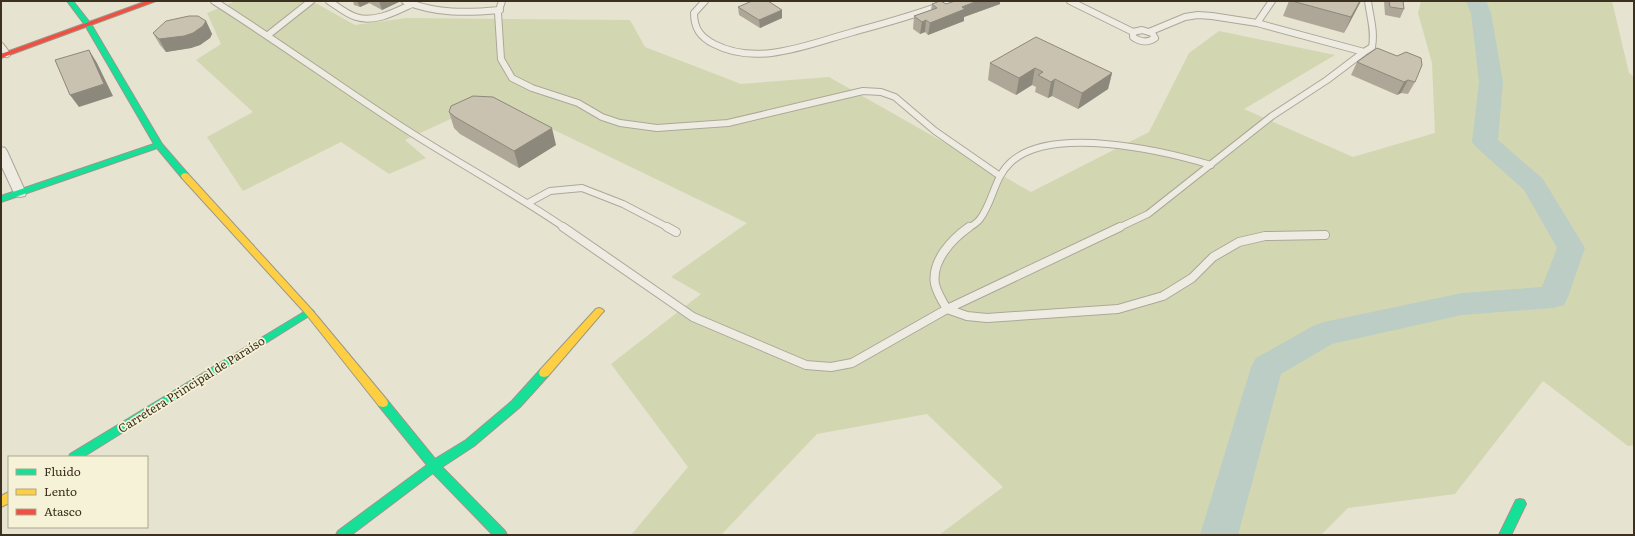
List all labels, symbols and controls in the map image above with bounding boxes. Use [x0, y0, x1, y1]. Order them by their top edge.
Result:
street label: Carretera Principal de Paraíso [114, 331, 268, 437]
legend [8, 456, 148, 528]
text: Fluido [44, 462, 81, 480]
text: Lento [44, 482, 77, 500]
text: Atasco [44, 502, 82, 520]

